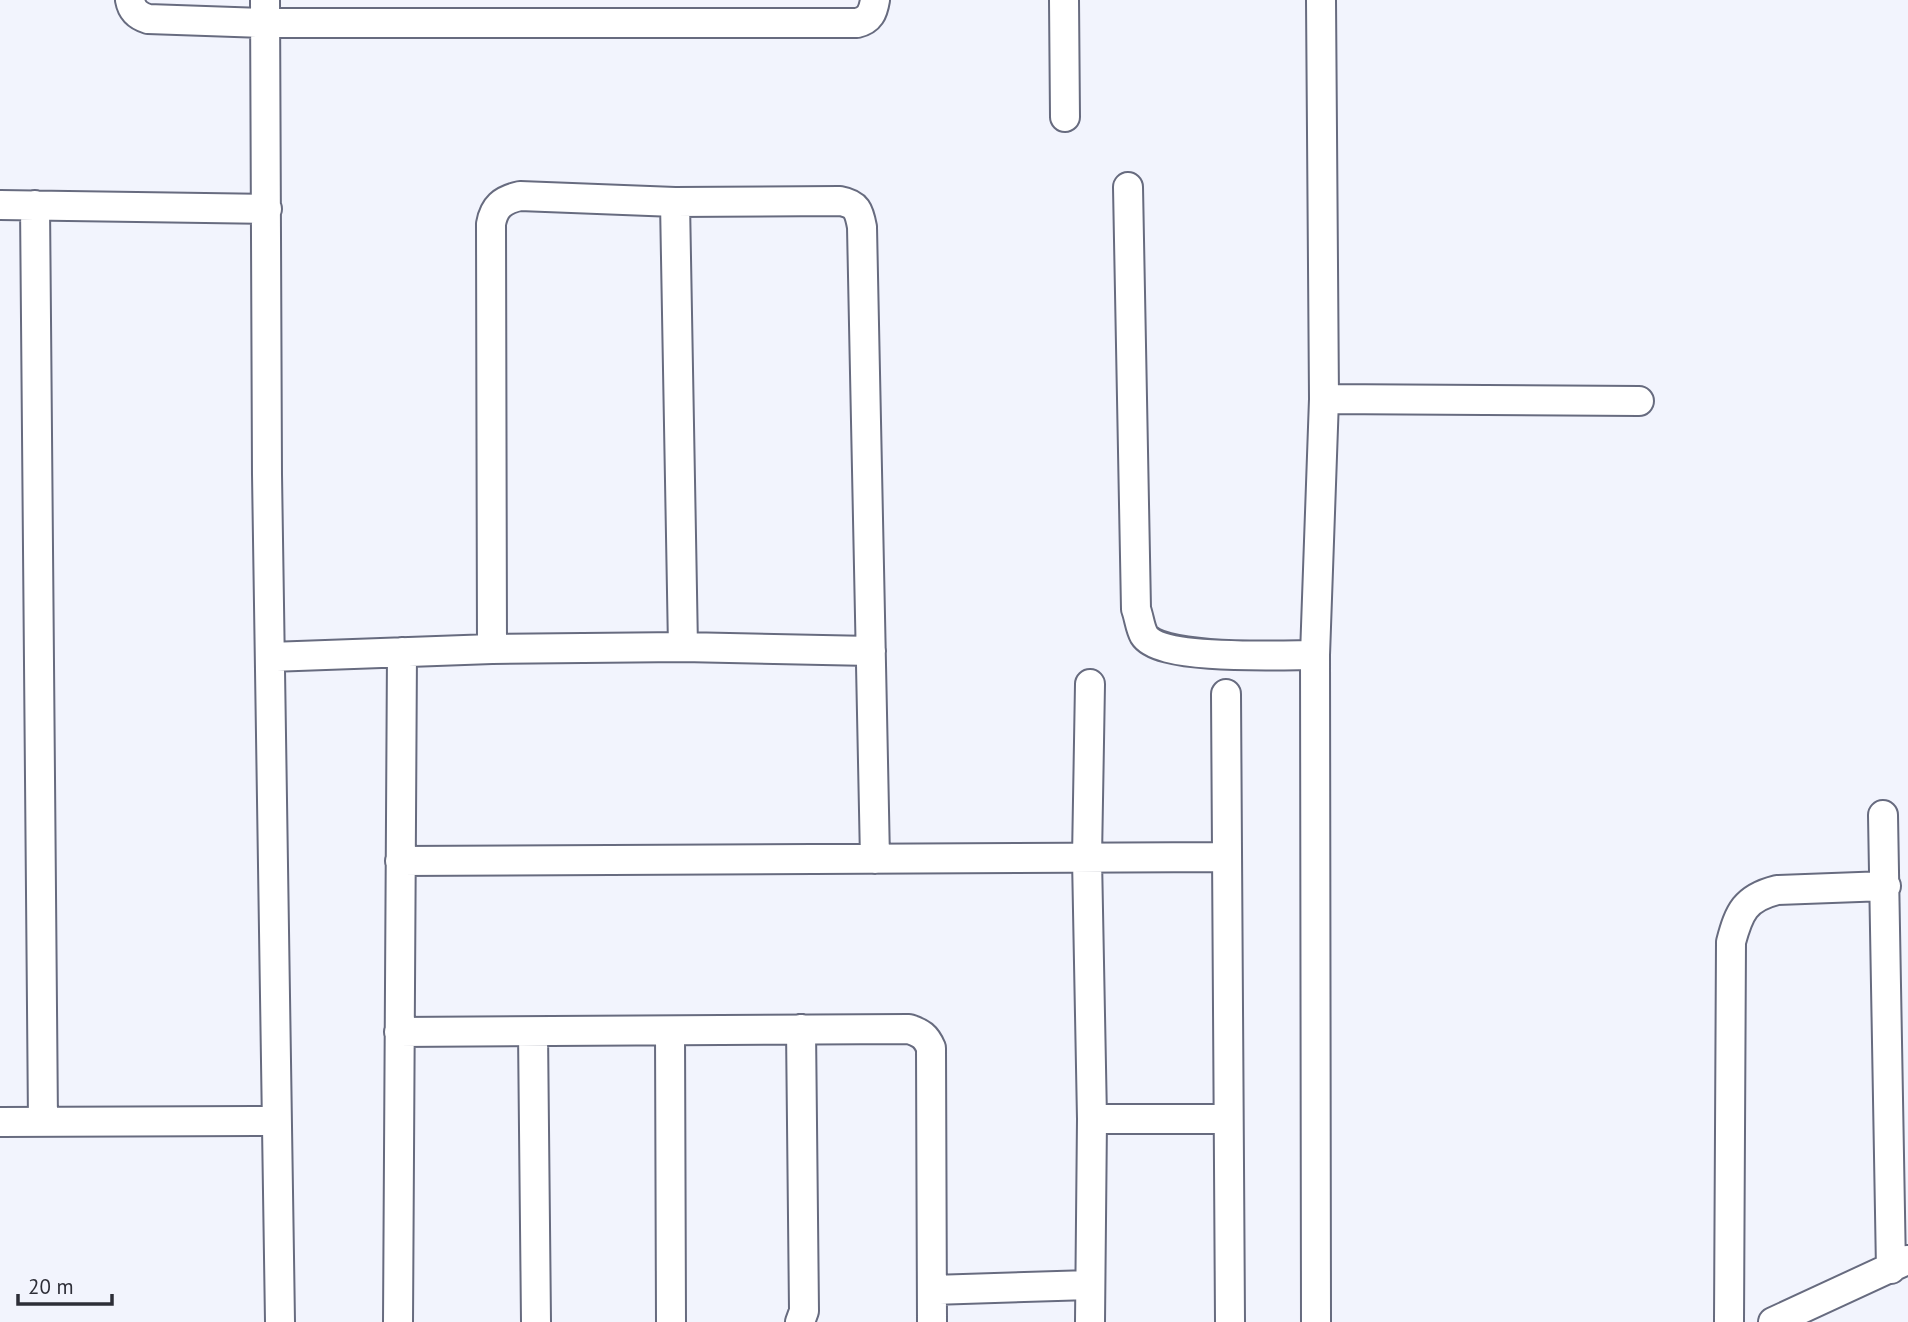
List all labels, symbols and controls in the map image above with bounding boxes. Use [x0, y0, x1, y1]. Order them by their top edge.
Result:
scale bar [18, 1262, 112, 1306]
text: 20 m [28, 1273, 74, 1300]

